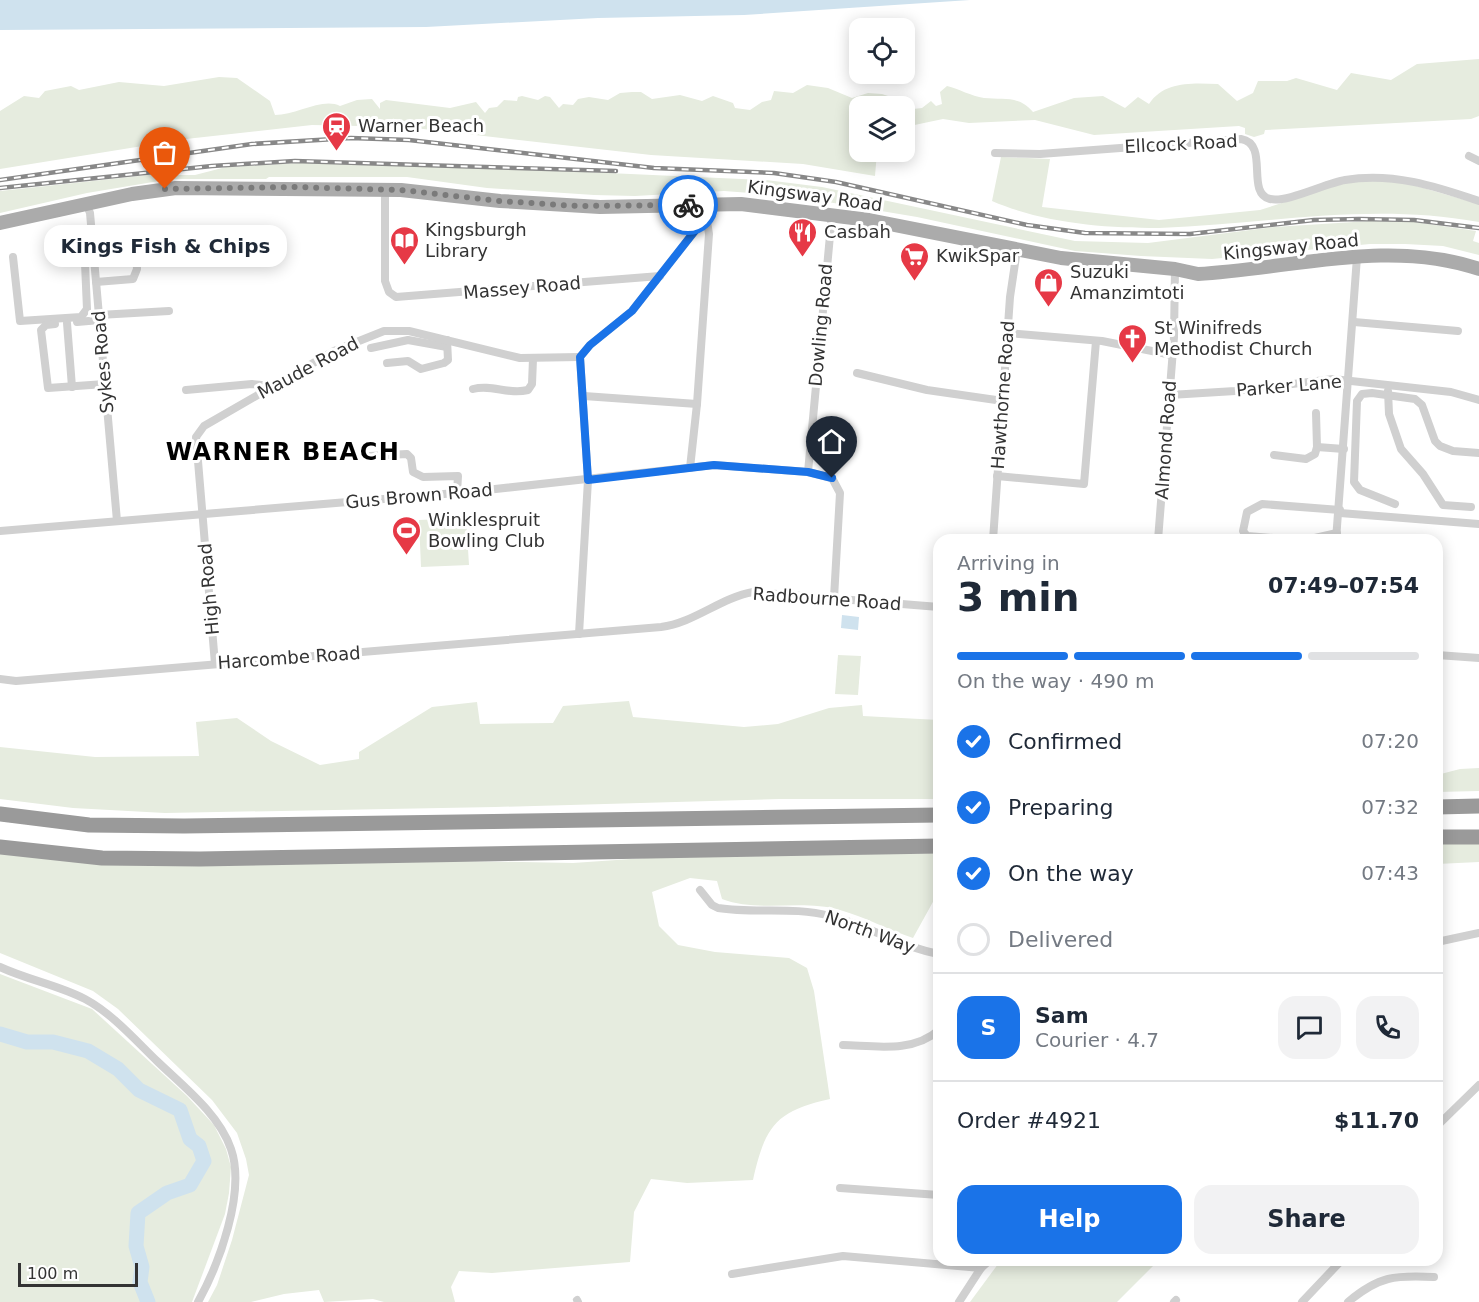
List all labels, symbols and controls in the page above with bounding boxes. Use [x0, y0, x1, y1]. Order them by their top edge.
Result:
map controls [849, 18, 915, 162]
button: locate [849, 18, 915, 84]
button: layers [849, 96, 915, 162]
station icon: Warner Beach [321, 110, 353, 152]
place label: Warner Beach [358, 115, 484, 136]
pin [139, 127, 190, 189]
street label: Ellcock Road [1124, 130, 1238, 157]
icon: bag [148, 136, 181, 169]
courier [658, 175, 718, 235]
street label: Kingsway Road [746, 176, 884, 215]
icon: bike [672, 189, 705, 222]
restaurant icon: Casbah [787, 216, 819, 258]
place label: Kingsburgh Library [425, 219, 527, 261]
place label: Casbah [824, 221, 891, 242]
library icon: Kingsburgh Library [388, 224, 420, 266]
callout: Kings Fish & Chips [44, 225, 286, 267]
street label: Kingsway Road [1222, 229, 1360, 264]
text: Kings Fish & Chips [61, 234, 270, 258]
supermarket icon: KwikSpar [899, 240, 931, 282]
place label: KwikSpar [936, 245, 1020, 266]
place label: Suzuki Amanzimtoti [1070, 261, 1184, 303]
street label: Dowling Road [805, 263, 836, 387]
shop icon: Suzuki Amanzimtoti [1033, 266, 1065, 308]
street label: Massey Road [462, 272, 582, 303]
street label: Sykes Road [88, 310, 117, 414]
place label: St Winifreds Methodist Church [1154, 317, 1312, 359]
street label: Hawthorne Road [987, 320, 1018, 470]
church icon: St Winifreds Methodist Church [1117, 322, 1149, 364]
street label: Maude Road [254, 332, 362, 403]
street label: Parker Lane [1235, 370, 1343, 401]
street label: Almond Road [1151, 380, 1180, 500]
pin [806, 416, 857, 478]
icon: home [815, 425, 848, 458]
district label: WARNER BEACH [166, 438, 400, 466]
street label: Gus Brown Road [344, 479, 494, 512]
place label: Winklespruit Bowling Club [428, 509, 545, 551]
sports icon: Winklespruit Bowling Club [391, 514, 423, 556]
street label: High Road [194, 542, 223, 636]
text: Arriving in [957, 551, 1060, 575]
text: 07:49–07:54 [1268, 573, 1419, 598]
text: 3 min [957, 575, 1079, 620]
street label: Radbourne Road [752, 583, 902, 614]
street label: Harcombe Road [217, 642, 361, 673]
text: On the way · 490 m [957, 669, 1155, 693]
icon: check [957, 725, 990, 758]
text: Confirmed [1008, 729, 1122, 754]
text: 07:20 [1361, 729, 1419, 753]
icon: check [957, 791, 990, 824]
text: Preparing [1008, 795, 1114, 820]
text: 07:32 [1361, 795, 1419, 819]
icon: check [957, 857, 990, 890]
text: On the way [1008, 861, 1134, 886]
text: 07:43 [1361, 861, 1419, 885]
street label: North Way [822, 906, 918, 958]
text: Delivered [1008, 927, 1113, 952]
button: chat [1278, 996, 1341, 1059]
button: phone [1356, 996, 1419, 1059]
text: Sam [1035, 1003, 1089, 1028]
text: S [981, 1015, 996, 1040]
text: Courier · 4.7 [1035, 1028, 1159, 1052]
text: Order #4921 [957, 1108, 1101, 1133]
text: $11.70 [1334, 1108, 1419, 1133]
button: Help [957, 1185, 1182, 1254]
button: Share [1194, 1185, 1419, 1254]
scale bar [18, 1260, 138, 1288]
text: 100 m [27, 1264, 78, 1283]

